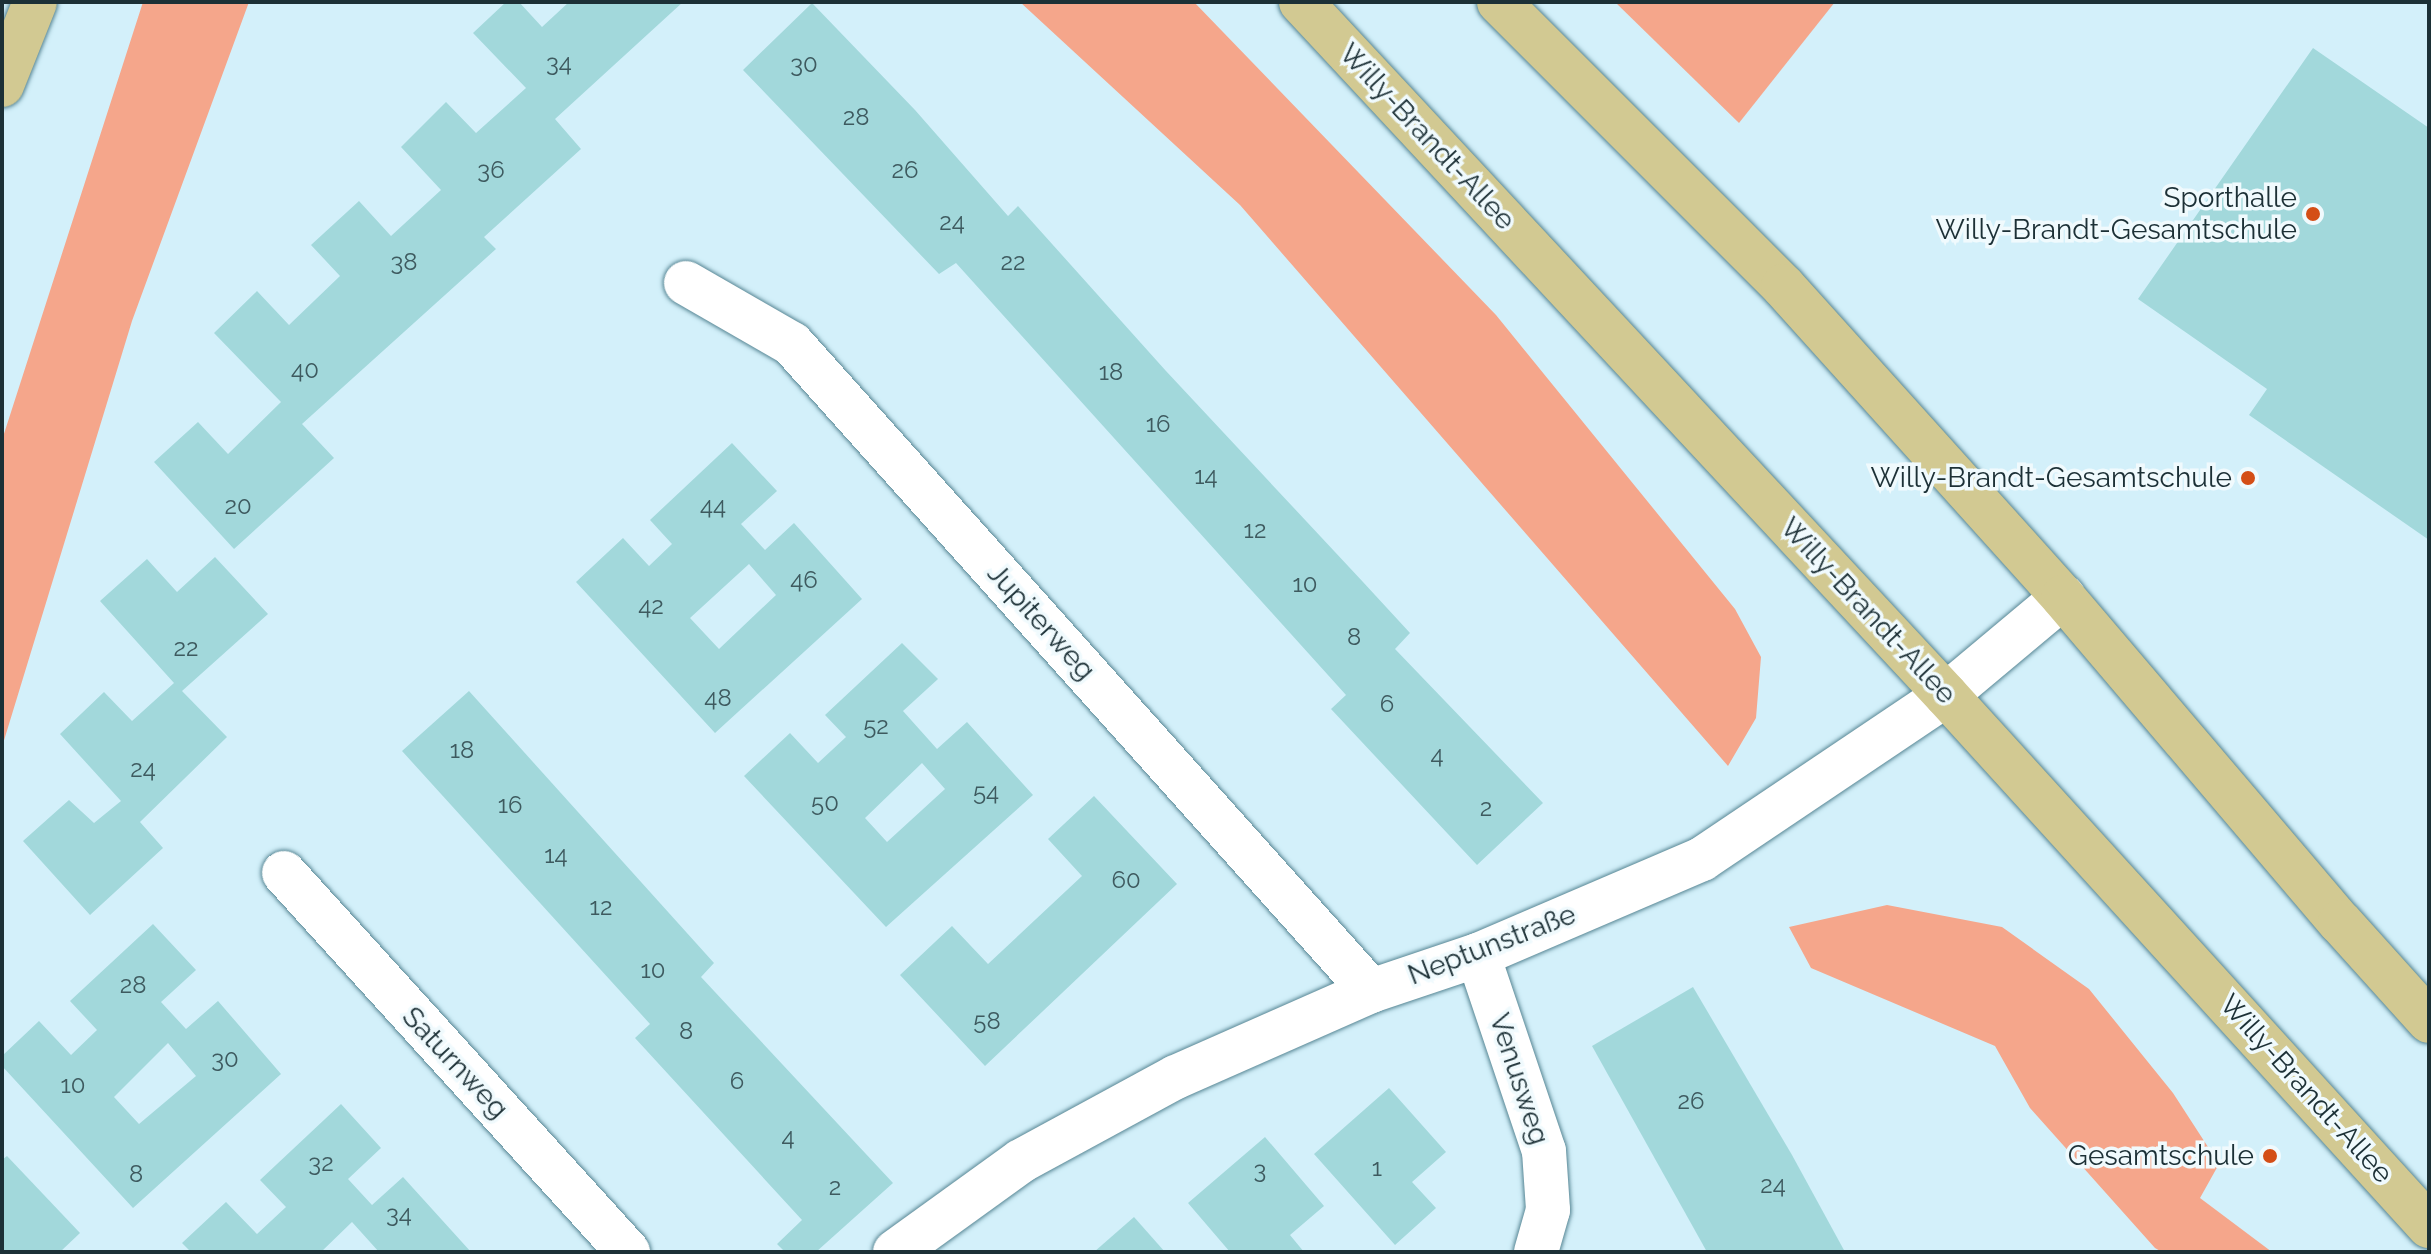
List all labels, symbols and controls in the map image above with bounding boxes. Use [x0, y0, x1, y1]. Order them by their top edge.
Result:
street label: Willy-Brandt-Allee [1332, 37, 1522, 237]
house number: 34 [546, 49, 572, 77]
house number: 30 [790, 50, 818, 78]
house number: 28 [843, 103, 869, 131]
house number: 36 [477, 156, 505, 184]
house number: 26 [892, 156, 918, 184]
place label: Sporthalle Willy-Brandt-Gesamtschule [1936, 181, 2297, 247]
marker: Sporthalle Willy-Brandt-Gesamtschule [2304, 205, 2322, 223]
house number: 24 [939, 208, 965, 236]
house number: 38 [390, 248, 418, 276]
house number: 22 [1000, 248, 1026, 276]
house number: 40 [291, 356, 319, 384]
house number: 18 [1099, 358, 1123, 386]
house number: 16 [1146, 410, 1170, 438]
place label: Willy-Brandt-Gesamtschule [1871, 461, 2232, 495]
house number: 14 [1194, 462, 1218, 490]
marker: Willy-Brandt-Gesamtschule [2239, 469, 2257, 487]
house number: 20 [224, 492, 252, 520]
house number: 44 [700, 492, 726, 520]
street label: Willy-Brandt-Allee [1773, 511, 1963, 711]
house number: 12 [1244, 516, 1266, 544]
street label: Jupiterweg [980, 557, 1102, 687]
house number: 46 [790, 566, 818, 594]
house number: 10 [1293, 570, 1317, 598]
house number: 42 [638, 592, 664, 620]
house number: 8 [1347, 623, 1361, 651]
house number: 22 [173, 634, 199, 662]
house number: 48 [704, 684, 732, 712]
house number: 6 [1380, 690, 1394, 718]
house number: 52 [863, 712, 889, 740]
house number: 18 [450, 736, 474, 764]
house number: 4 [1430, 741, 1444, 769]
house number: 24 [130, 755, 156, 783]
house number: 54 [973, 778, 999, 806]
house number: 50 [811, 789, 839, 817]
house number: 16 [498, 791, 522, 819]
house number: 2 [1480, 794, 1492, 822]
house number: 14 [544, 841, 568, 869]
house number: 60 [1111, 866, 1141, 894]
house number: 12 [590, 893, 612, 921]
street label: Neptunstraße [1403, 898, 1581, 992]
house number: 10 [641, 956, 665, 984]
house number: 28 [120, 971, 146, 999]
street label: Willy-Brandt-Allee [2212, 988, 2400, 1190]
street label: Saturnweg [395, 1000, 515, 1126]
house number: 58 [973, 1007, 1001, 1035]
street label: Venusweg [1482, 1009, 1556, 1149]
house number: 8 [679, 1017, 693, 1045]
house number: 30 [211, 1045, 239, 1073]
house number: 6 [730, 1067, 744, 1095]
house number: 10 [61, 1071, 85, 1099]
house number: 26 [1678, 1087, 1704, 1115]
house number: 4 [781, 1123, 795, 1151]
place label: Gesamtschule [2068, 1139, 2254, 1173]
marker: Gesamtschule [2261, 1147, 2279, 1165]
house number: 32 [308, 1149, 334, 1177]
house number: 1 [1372, 1154, 1382, 1182]
house number: 3 [1254, 1156, 1266, 1184]
house number: 8 [129, 1160, 143, 1188]
house number: 24 [1760, 1171, 1786, 1199]
house number: 2 [829, 1173, 841, 1201]
house number: 34 [386, 1200, 412, 1228]

